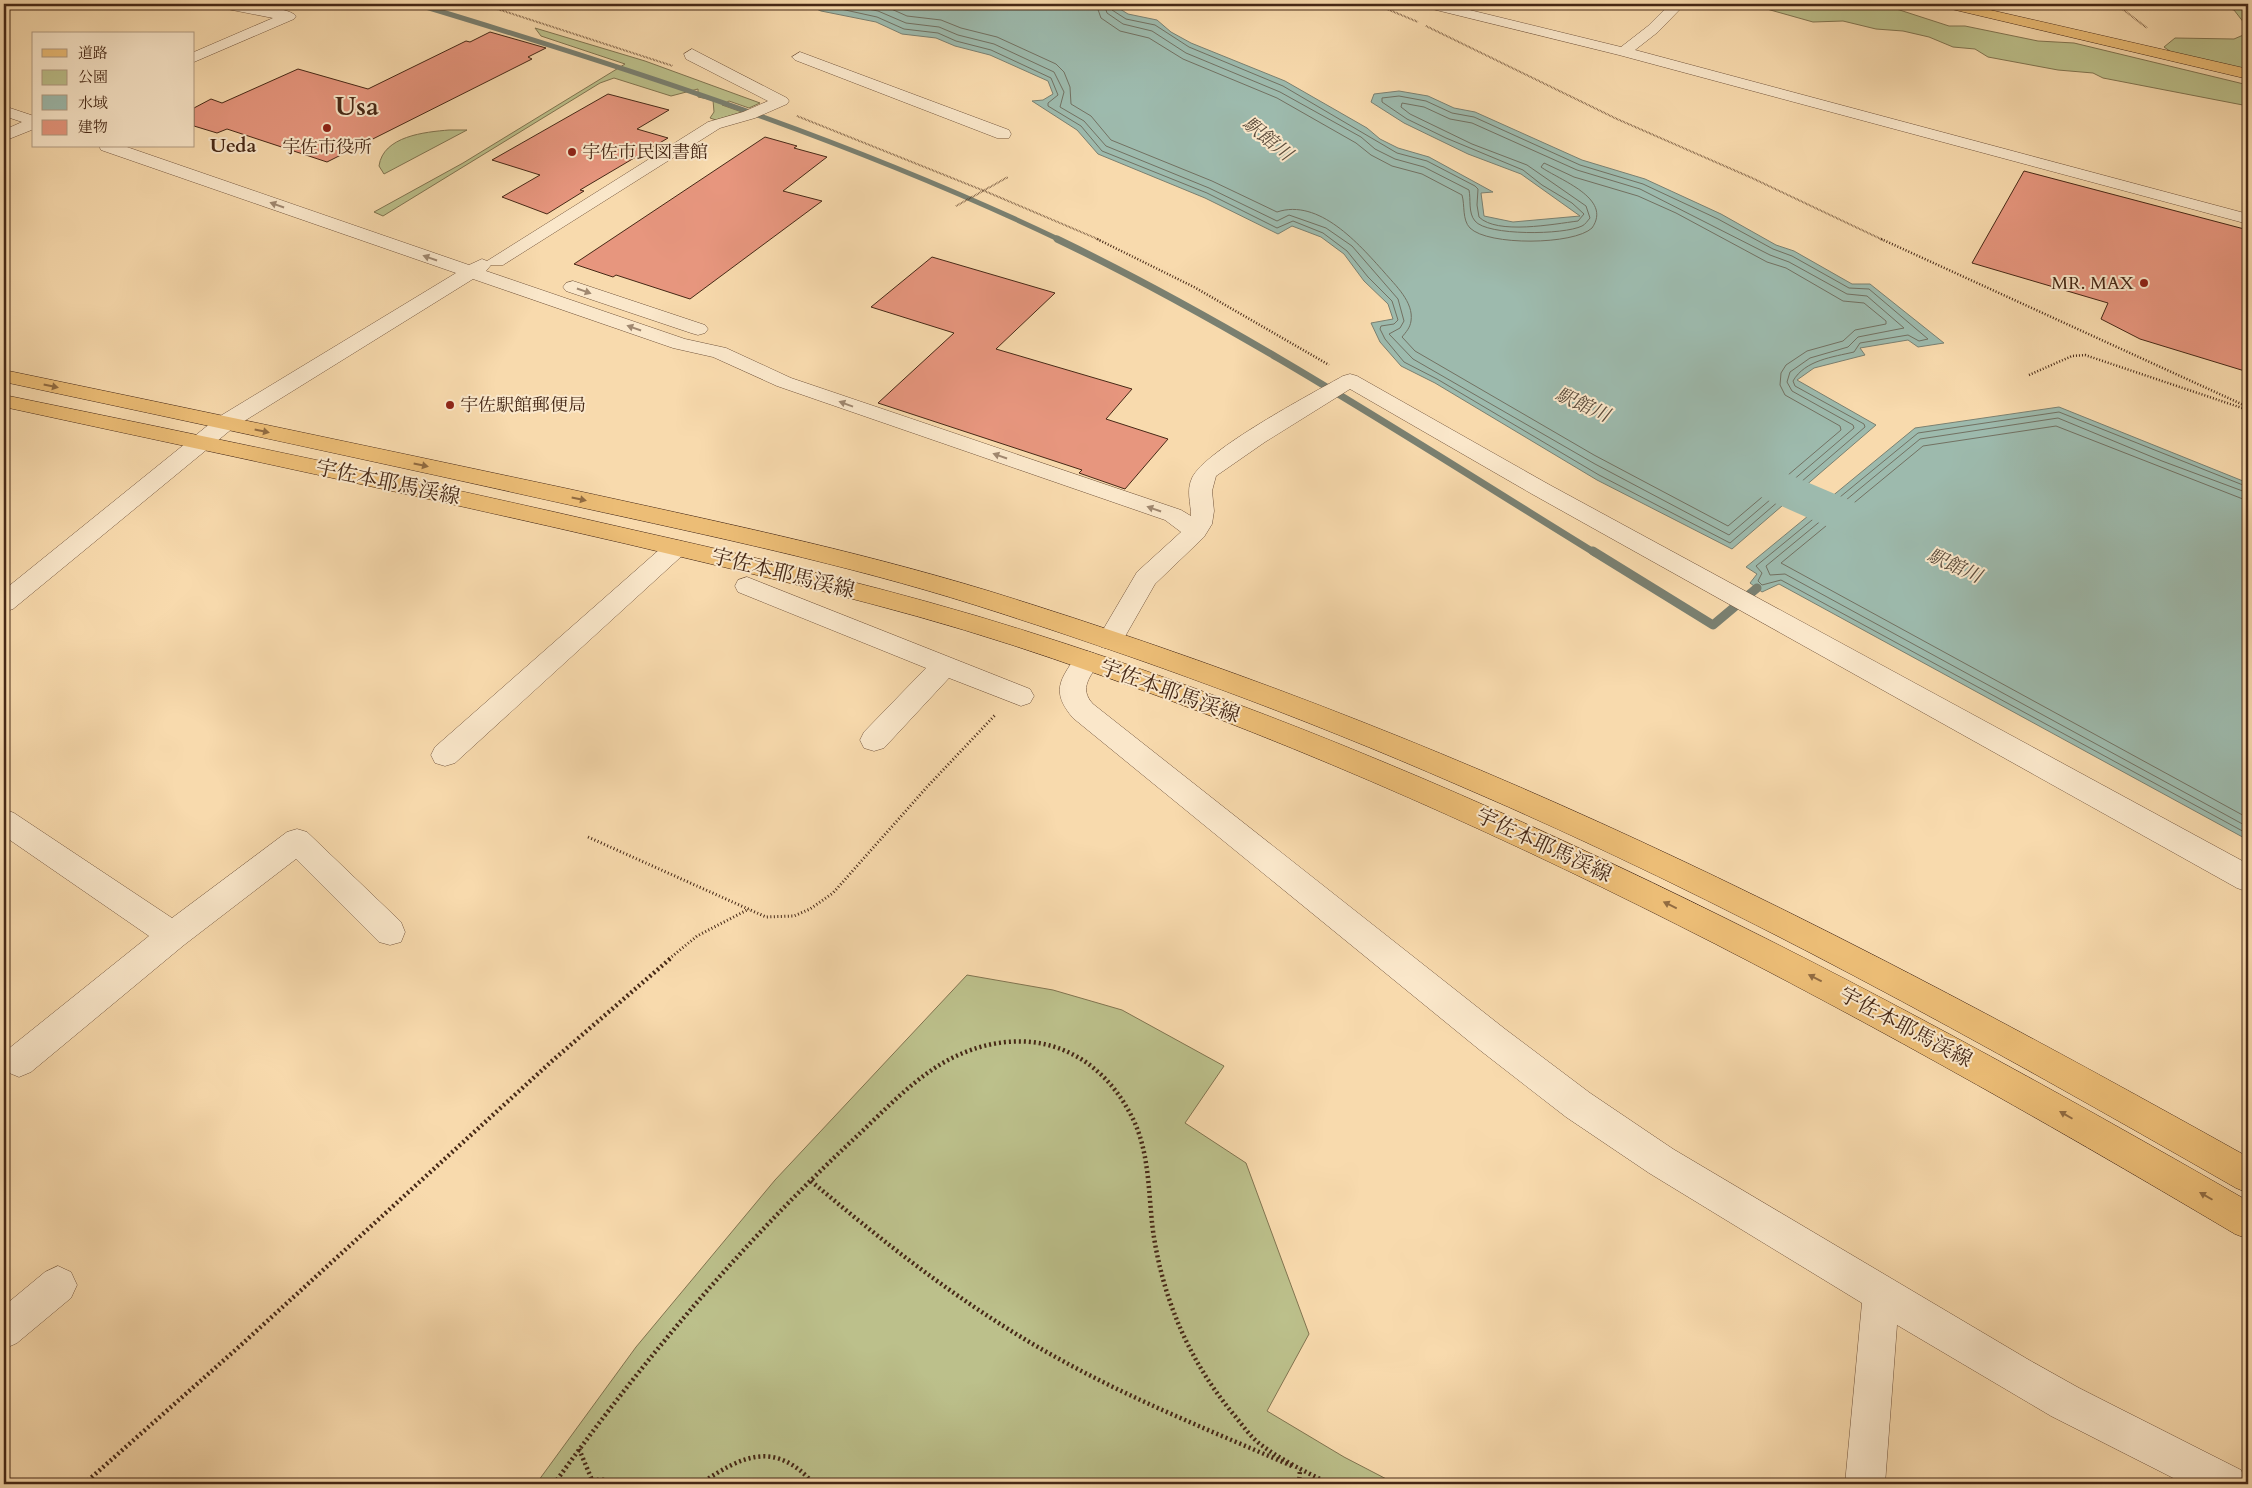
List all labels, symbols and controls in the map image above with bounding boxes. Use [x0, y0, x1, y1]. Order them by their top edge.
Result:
legend [32, 32, 195, 148]
text: 道路 [78, 43, 108, 63]
text: 公園 [78, 67, 108, 87]
district label: Usa [335, 89, 379, 124]
text: 水域 [78, 93, 108, 113]
water label: 駅館川 [1237, 111, 1299, 168]
text: 建物 [78, 117, 108, 137]
marker: 宇佐市役所 [321, 122, 333, 134]
district label: Ueda [210, 132, 256, 159]
place label: 宇佐市役所 [282, 135, 372, 160]
place label: 宇佐市民図書館 [582, 140, 708, 165]
marker: 宇佐市民図書館 [566, 146, 578, 158]
one-way arrow [269, 201, 284, 208]
one-way arrow [423, 254, 438, 261]
place label: MR. MAX [2051, 271, 2135, 296]
marker: MR. MAX [2138, 277, 2150, 289]
one-way arrow [577, 287, 592, 295]
one-way arrow [626, 324, 641, 331]
water label: 駅館川 [1551, 381, 1616, 429]
one-way arrow [44, 382, 59, 390]
place label: 宇佐駅館郵便局 [460, 393, 586, 418]
marker: 宇佐駅館郵便局 [444, 399, 456, 411]
one-way arrow [838, 400, 853, 408]
one-way arrow [254, 427, 269, 435]
one-way arrow [992, 452, 1007, 460]
street label: 宇佐本耶馬渓線 [313, 453, 463, 512]
one-way arrow [413, 461, 428, 469]
one-way arrow [572, 496, 588, 504]
one-way arrow [1146, 505, 1161, 512]
street label: 宇佐本耶馬渓線 [708, 542, 858, 605]
water label: 駅館川 [1923, 542, 1988, 590]
street label: 宇佐本耶馬渓線 [1096, 653, 1244, 730]
street label: 宇佐本耶馬渓線 [1471, 801, 1617, 890]
one-way arrow [1663, 901, 1677, 909]
one-way arrow [1808, 974, 1823, 982]
street label: 宇佐本耶馬渓線 [1834, 980, 1977, 1075]
one-way arrow [2059, 1110, 2072, 1119]
one-way arrow [2200, 1192, 2213, 1201]

